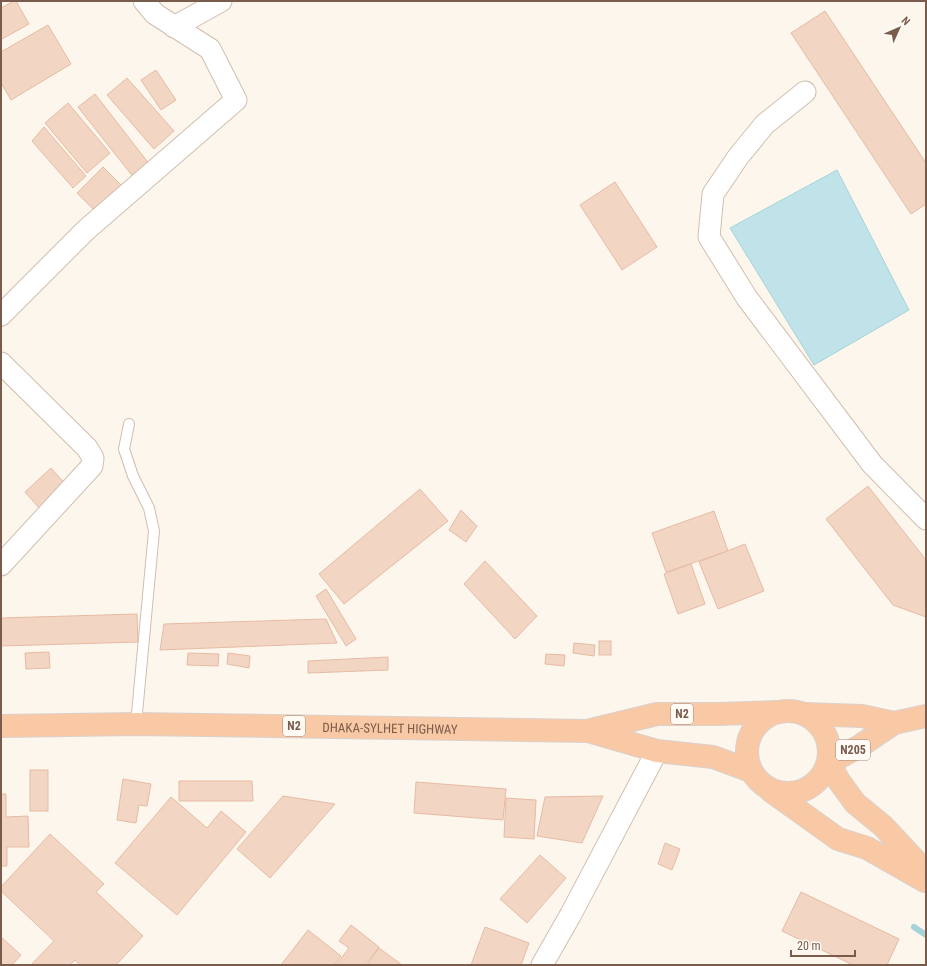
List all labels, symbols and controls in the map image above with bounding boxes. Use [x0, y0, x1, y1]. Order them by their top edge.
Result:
north arrow [879, 8, 919, 48]
text: N [899, 14, 913, 28]
road number: N2 [671, 704, 693, 724]
road number: N2 [283, 716, 305, 736]
street label: DHAKA-SYLHET HIGHWAY [322, 720, 458, 737]
road number: N205 [836, 740, 870, 760]
scale bar [791, 932, 855, 958]
text: 20 m [797, 939, 821, 953]

